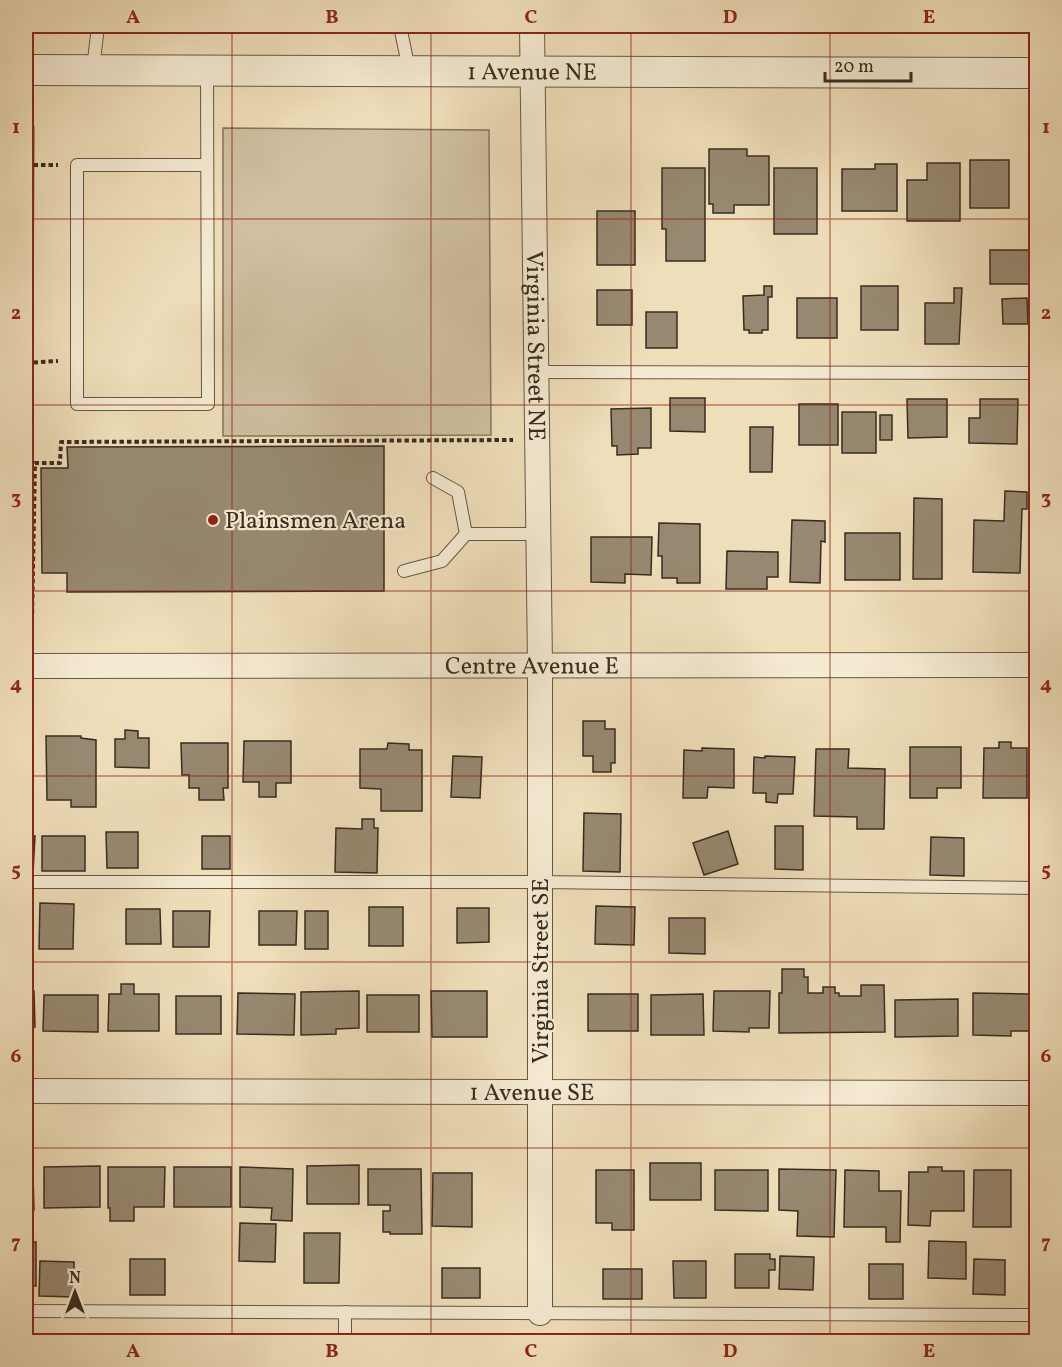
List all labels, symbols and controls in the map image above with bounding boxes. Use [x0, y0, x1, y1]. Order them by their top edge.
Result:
text: A [126, 4, 140, 32]
text: B [325, 4, 339, 32]
text: C [525, 4, 538, 32]
text: D [723, 4, 737, 32]
text: E [923, 4, 935, 32]
scale bar [825, 45, 910, 83]
text: 20 m [834, 55, 874, 80]
street label: 1 Avenue NE [467, 56, 597, 91]
text: 1 [12, 114, 20, 142]
text: 1 [1042, 114, 1050, 142]
street label: Virginia Street NE [516, 251, 552, 441]
text: 2 [11, 300, 21, 328]
text: 2 [1041, 300, 1051, 328]
text: 3 [11, 485, 21, 513]
text: 3 [1041, 485, 1051, 513]
place label: Plainsmen Arena [225, 505, 406, 539]
marker: Plainsmen Arena [206, 513, 220, 527]
street label: Centre Avenue E [445, 650, 619, 685]
text: 4 [10, 671, 22, 699]
text: 4 [1040, 671, 1052, 699]
text: 5 [11, 857, 21, 885]
text: 5 [1041, 857, 1051, 885]
street label: Virginia Street SE [525, 878, 559, 1064]
text: 6 [11, 1043, 22, 1071]
text: 6 [1041, 1043, 1052, 1071]
street label: 1 Avenue SE [469, 1077, 595, 1111]
text: 7 [11, 1229, 21, 1257]
text: 7 [1041, 1229, 1051, 1257]
north arrow [45, 1262, 105, 1322]
text: N [69, 1268, 81, 1290]
text: A [126, 1338, 140, 1366]
text: B [325, 1338, 339, 1366]
text: C [525, 1338, 538, 1366]
text: D [723, 1338, 737, 1366]
text: E [923, 1338, 935, 1366]

